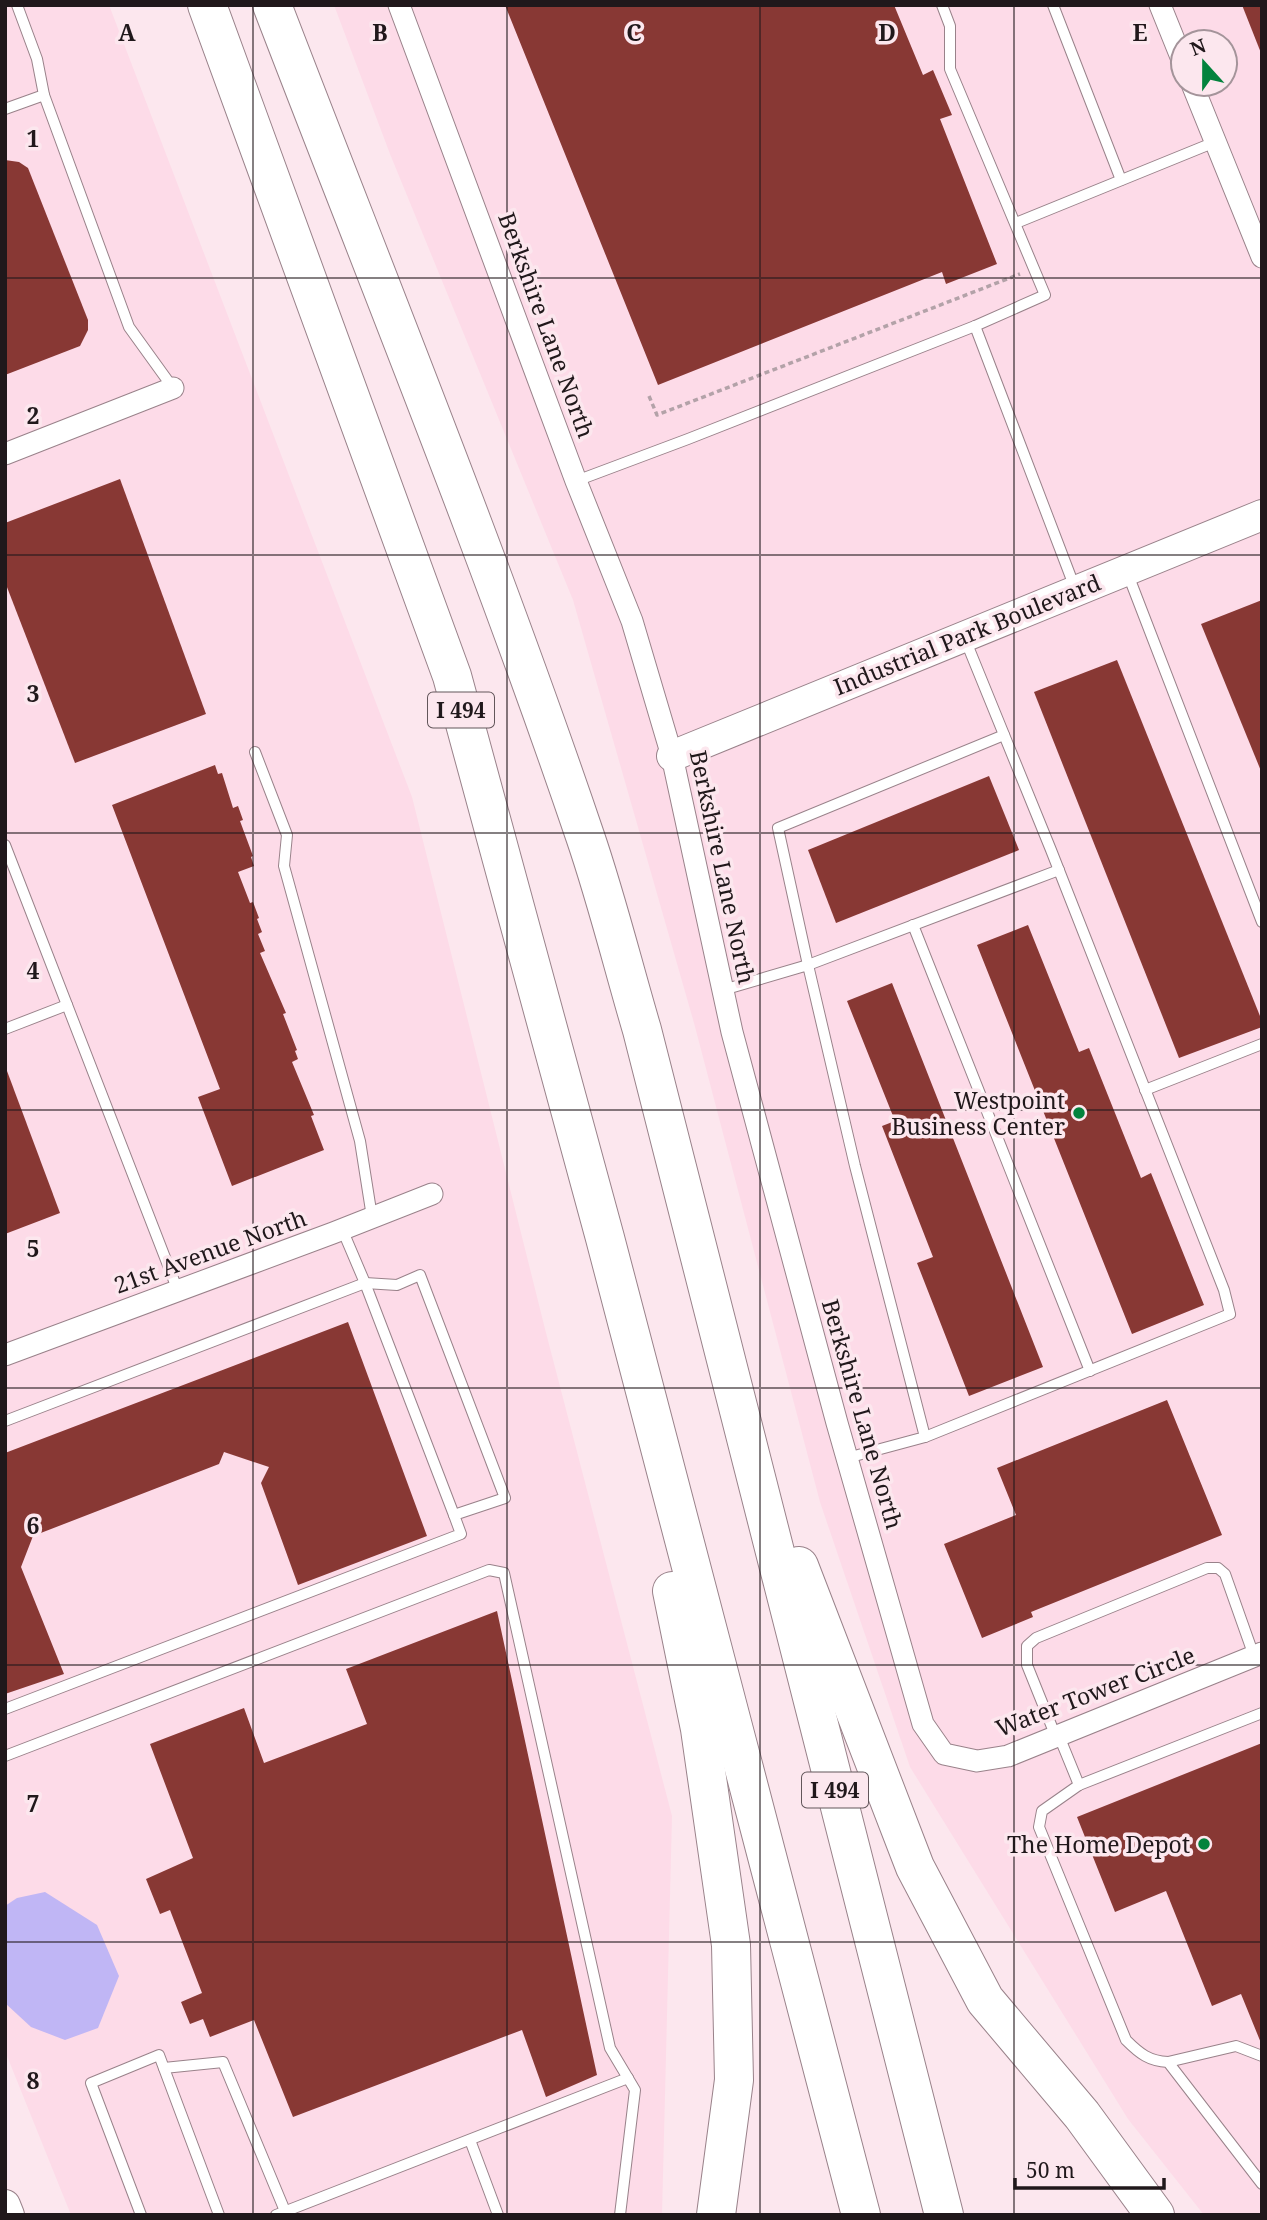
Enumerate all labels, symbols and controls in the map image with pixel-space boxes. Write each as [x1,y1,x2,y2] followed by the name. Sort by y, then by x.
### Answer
[118,16,136,48] text: A
[372,16,388,48] text: B
[626,16,642,48] text: C
[878,16,896,48] text: D
[1132,16,1148,48] text: E
[1169,28,1239,98] north arrow
[1186,32,1210,62] text: N
[27,122,40,154] text: 1
[491,208,603,442] street label: Berkshire Lane North
[27,399,40,431] text: 2
[829,566,1105,702] street label: Industrial Park Boulevard
[27,677,40,709] text: 3
[428,692,494,728] road number: I 494
[683,747,763,987] street label: Berkshire Lane North
[27,954,40,986] text: 4
[891,1084,1065,1142] place label: Westpoint Business Center
[1071,1105,1087,1121] marker: Westpoint Business Center
[109,1201,311,1301] street label: 21st Avenue North
[27,1232,40,1264] text: 5
[815,1295,911,1533] street label: Berkshire Lane North
[27,1509,40,1541] text: 6
[991,1638,1199,1744] street label: Water Tower Circle
[802,1772,868,1808] road number: I 494
[27,1787,40,1819] text: 7
[1007,1828,1190,1860] place label: The Home Depot
[1196,1836,1212,1852] marker: The Home Depot
[27,2064,40,2096] text: 8
[1015,2146,1164,2190] scale bar
[1026,2156,1075,2184] text: 50 m

